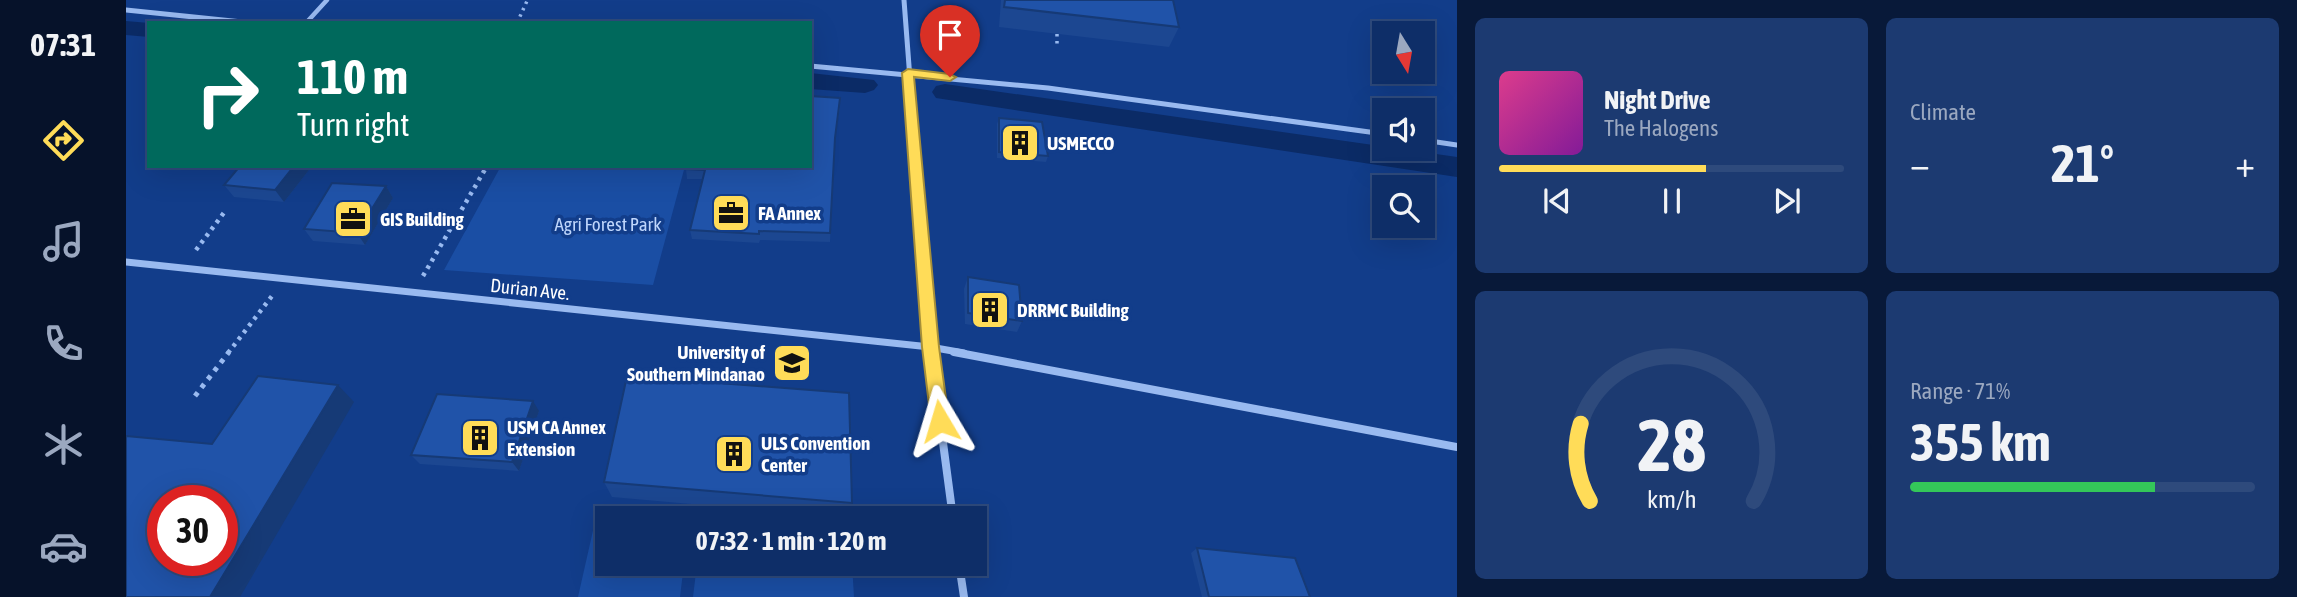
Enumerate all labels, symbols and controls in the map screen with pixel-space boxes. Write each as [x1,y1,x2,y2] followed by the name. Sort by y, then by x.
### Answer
[920,5,980,77] pin
[931,16,969,54] icon: arrive
[1372,21,1435,84] north arrow
[1372,21,1435,238] map controls
[30,26,96,63] text: 07:31
[297,48,408,104] text: 110 m
[182,49,273,140] icon: right
[1604,85,1711,115] text: Night Drive
[1372,98,1435,161] button: sound
[1910,99,1976,125] text: Climate
[297,106,410,143] text: Turn right
[1604,115,1718,141] text: The Halogens
[39,116,88,165] icon: directions
[999,122,1041,164] building icon: USMECCO
[1047,132,1114,154] place label: USMECCO
[2051,133,2114,193] text: 21°
[1910,142,1930,185] text: −
[2235,142,2255,185] text: +
[1372,175,1435,238] button: search
[1538,182,1576,220] icon: previous
[1653,182,1691,220] icon: pause
[1768,182,1806,220] icon: next
[710,192,752,234] office icon: FA Annex
[332,198,374,240] office icon: GIS Building
[758,202,821,224] place label: FA Annex
[380,208,464,230] place label: GIS Building
[554,213,662,235] park label: Agri Forest Park
[39,217,88,266] icon: music
[489,274,571,304] street label: Durian Ave.
[969,289,1011,331] building icon: DRRMC Building
[1017,299,1130,321] place label: DRRMC Building
[39,319,88,368] icon: phone
[627,341,766,385] place label: University of Southern Mindanao
[771,342,813,384] school or university icon: University of Southern Mindanao
[1910,378,2010,404] text: Range · 71%
[903,384,977,458] position arrow
[1637,403,1706,486] text: 28
[1910,412,2051,472] text: 355 km
[507,416,606,460] place label: USM CA Annex Extension
[459,417,501,459] building icon: USM CA Annex Extension
[39,420,88,469] icon: climate
[761,432,870,476] place label: ULS Convention Center
[713,433,755,475] building icon: ULS Convention Center
[147,485,238,576] speed limit sign: 30
[1647,485,1696,513] text: km/h
[39,522,88,571] icon: car
[696,526,886,556] text: 07:32 · 1 min · 120 m

